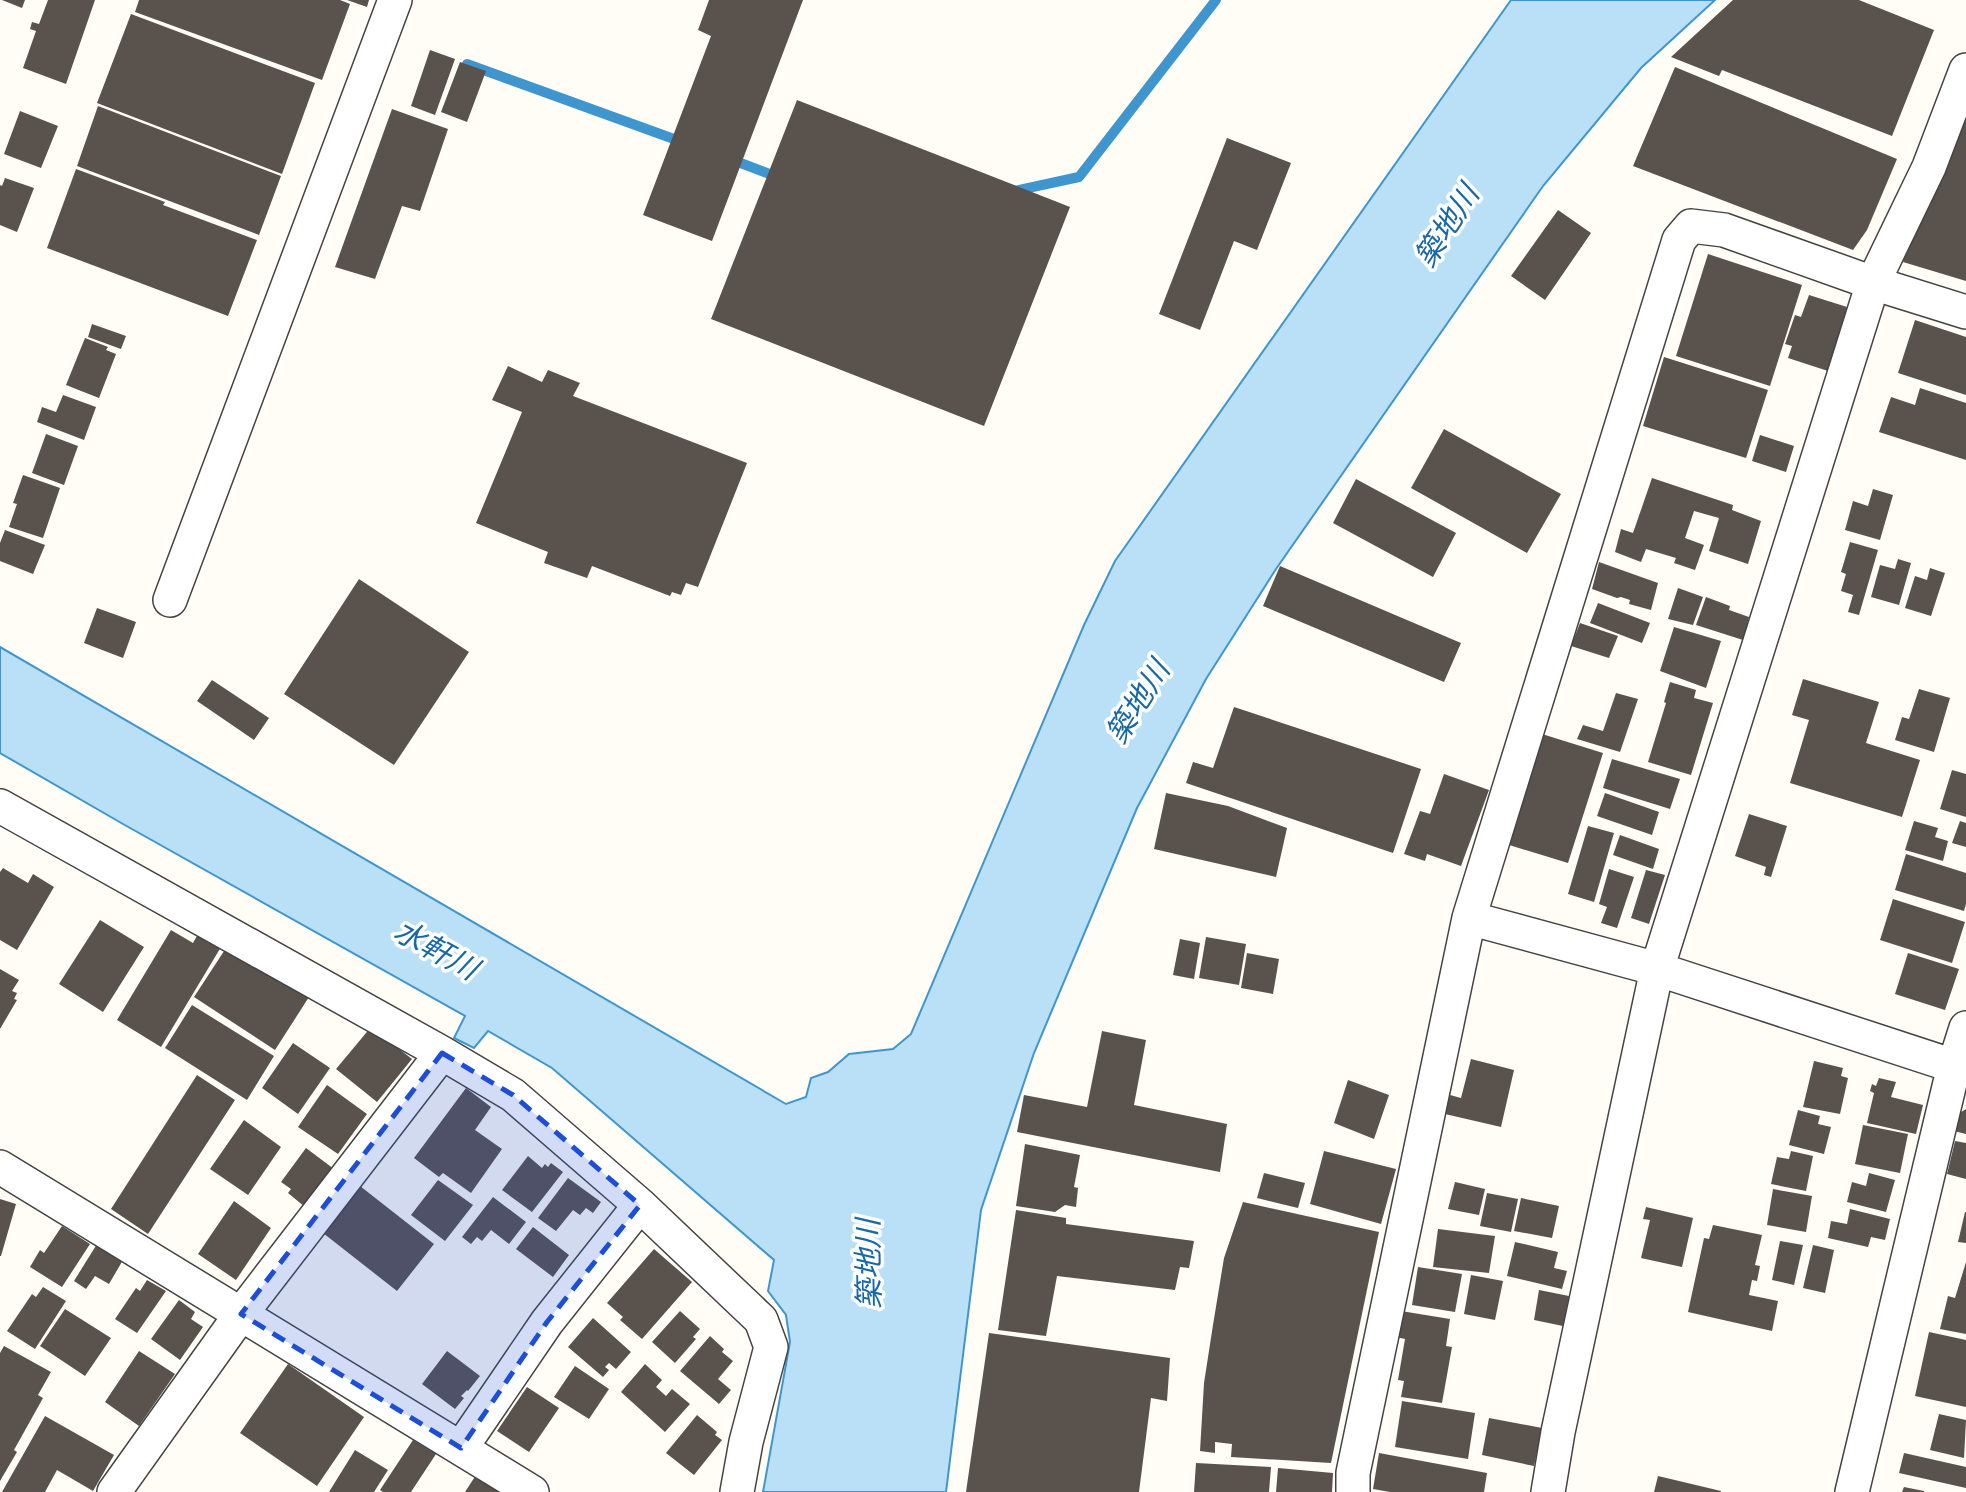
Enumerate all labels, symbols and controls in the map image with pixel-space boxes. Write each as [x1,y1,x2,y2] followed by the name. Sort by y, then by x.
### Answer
[1407,176,1488,274] water label: 築地川
[1099,652,1179,750] water label: 築地川
[388,912,487,989] water label: 水軒川
[850,1216,888,1309] water label: 築地川

